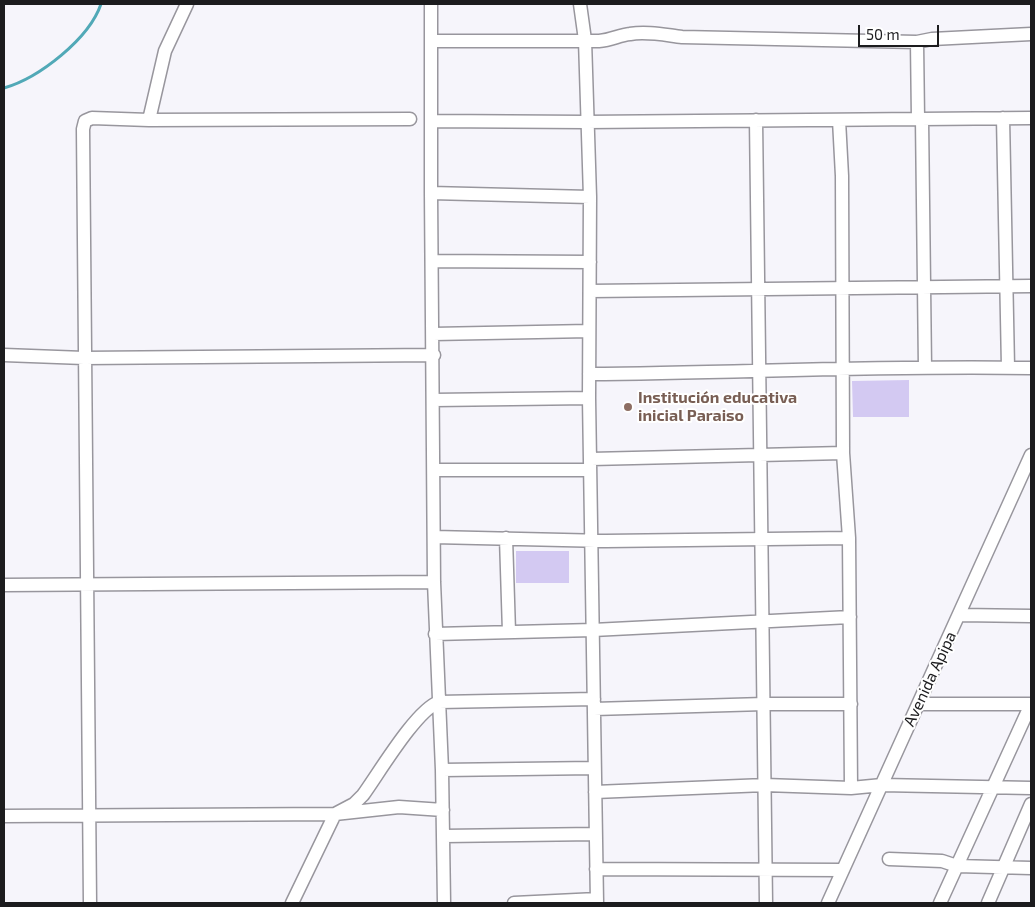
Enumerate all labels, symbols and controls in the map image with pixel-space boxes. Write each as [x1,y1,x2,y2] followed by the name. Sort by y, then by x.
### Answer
[860,15,941,47] scale bar
[866,25,900,43] text: 50 m
[638,388,797,426] place label: Institución educativa inicial Paraiso
[622,401,634,413] marker: Institución educativa inicial Paraiso
[900,628,960,730] street label: Avenida Apipa

